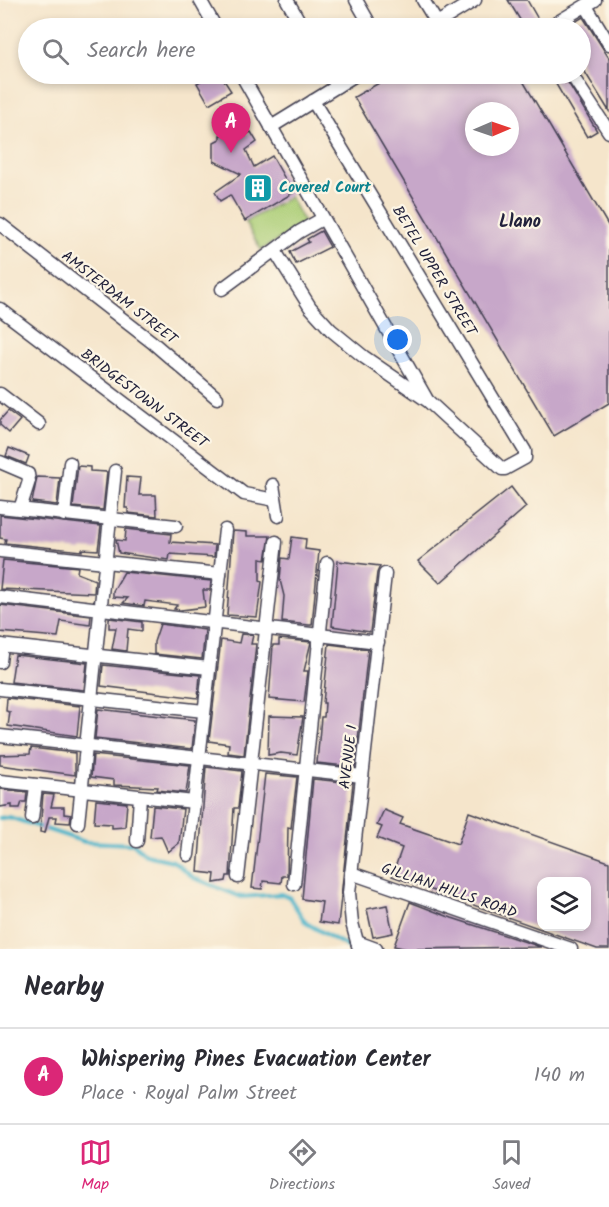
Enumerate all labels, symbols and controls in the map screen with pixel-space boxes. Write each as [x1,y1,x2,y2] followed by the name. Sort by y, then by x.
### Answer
[18,18,591,84] search box
[87,34,195,69] text: Search here
[39,35,72,68] icon: search
[465,102,519,156] north arrow
[212,104,250,153] pin: A
[242,172,274,204] building icon: Covered Court
[279,176,371,200] place label: Covered Court
[385,201,484,342] street label: BETEL UPPER STREET
[499,208,541,237] district label: Llano
[56,245,184,352] street label: AMSTERDAM STREET
[383,325,412,354] your location
[75,343,214,456] street label: BRIDGESTOWN STREET
[333,723,365,790] street label: AVENUE I
[378,857,520,926] street label: GILLIAN HILLS ROAD
[537,877,591,931] map controls
[537,877,591,931] button: layers
[24,967,104,1009] text: Nearby
[81,1043,430,1078] text: Whispering Pines Evacuation Center
[37,1060,50,1092] text: A
[534,1060,585,1092] text: 140 m
[81,1078,297,1110] text: Place · Royal Palm Street
[79,1136,112,1197] tab: Map
[269,1136,335,1197] tab: Directions
[492,1136,530,1197] tab: Saved

